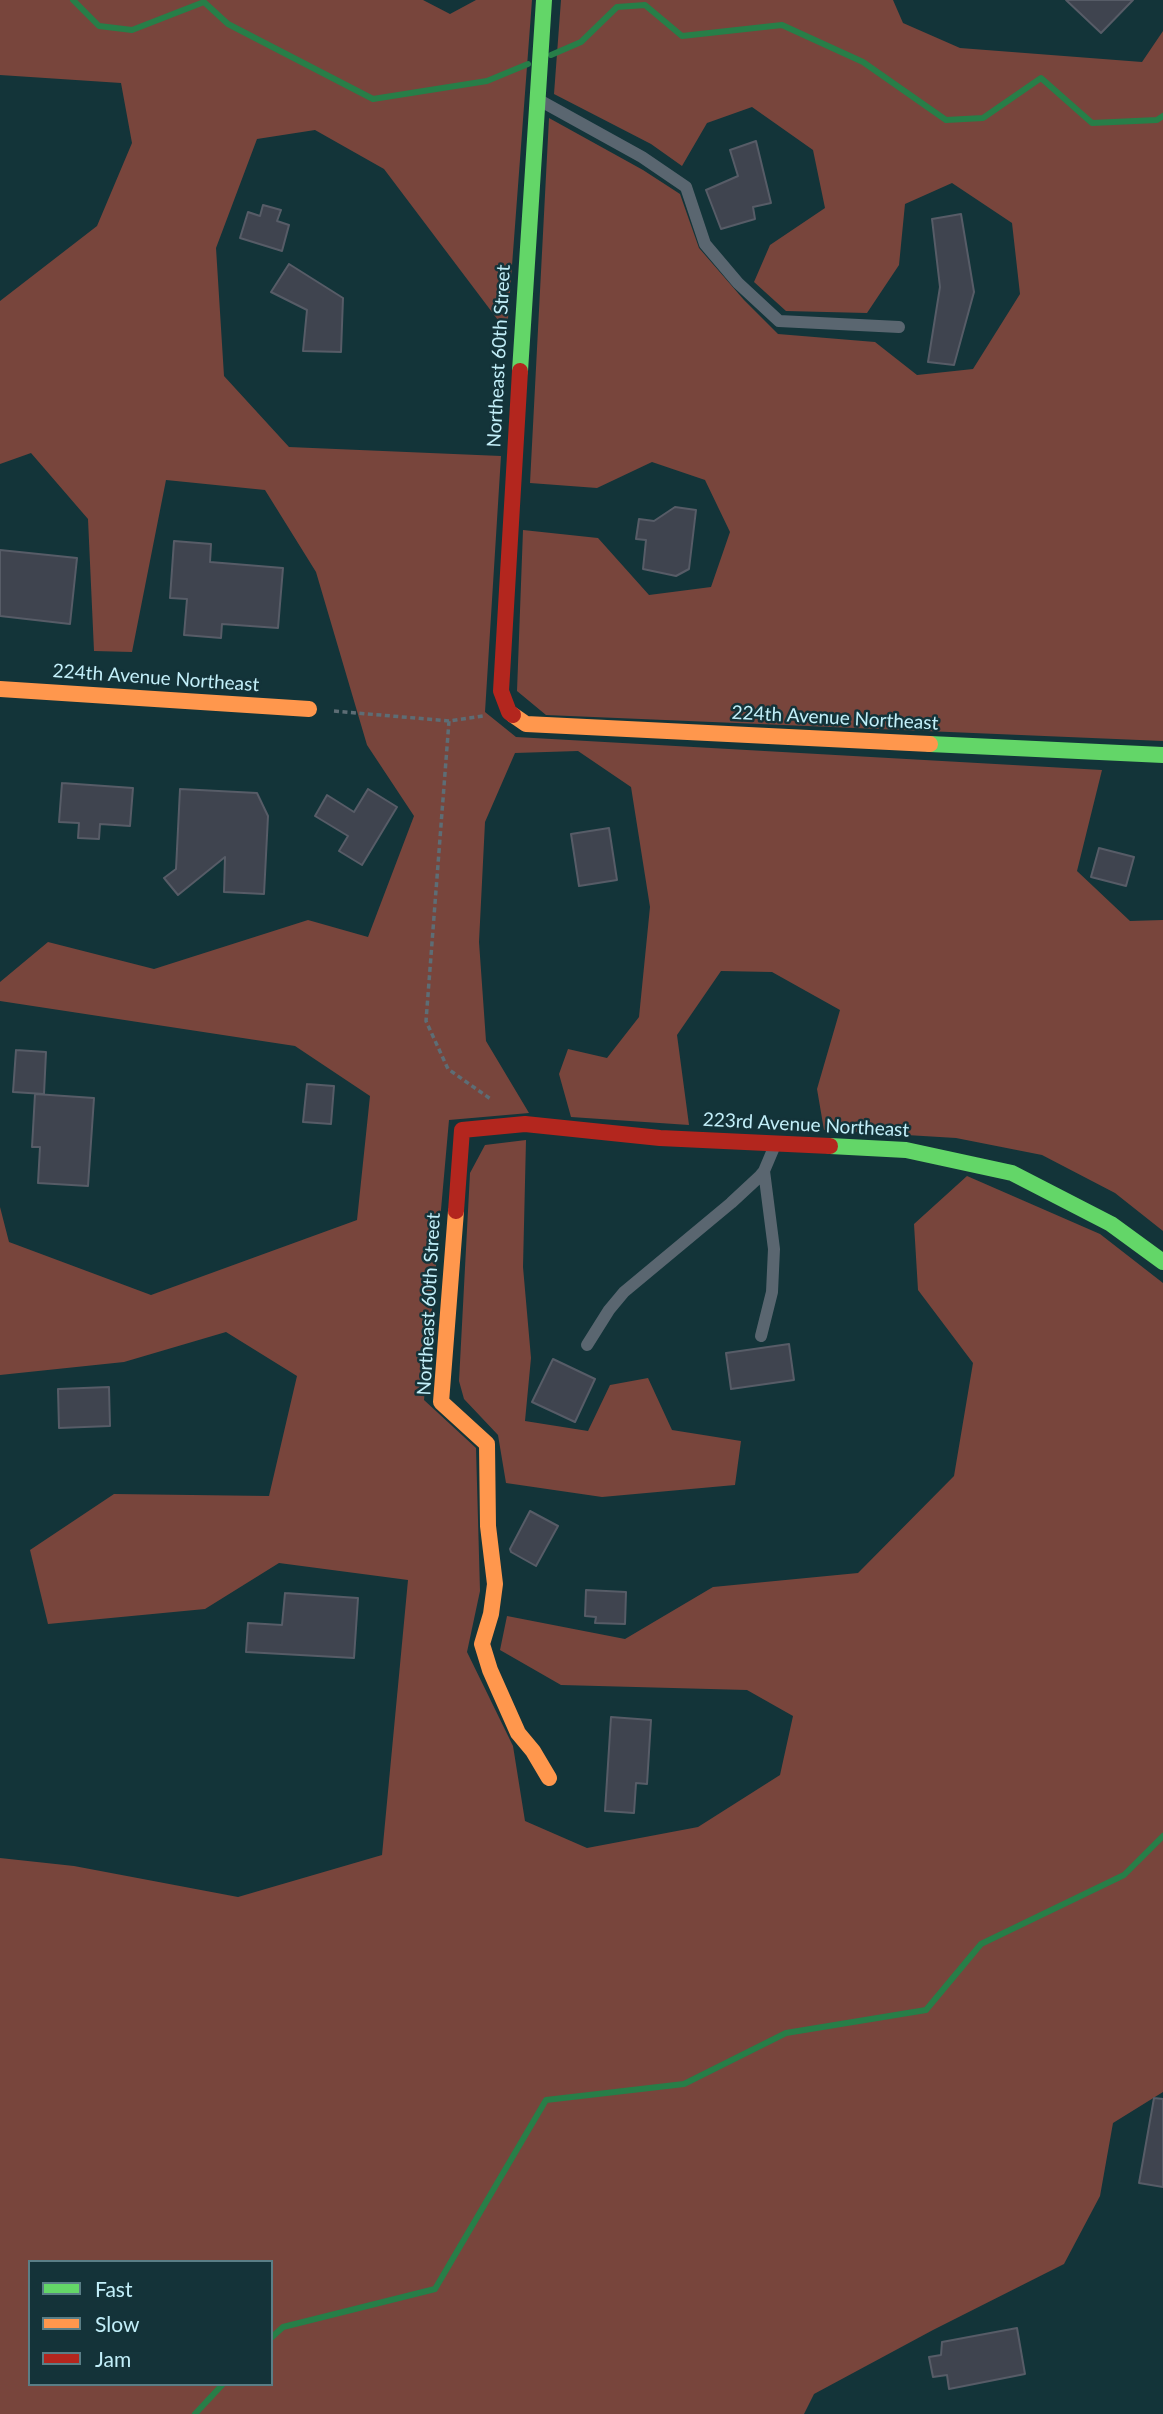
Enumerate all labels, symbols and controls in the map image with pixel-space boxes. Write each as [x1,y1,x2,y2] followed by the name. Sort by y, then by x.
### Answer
[483,264,515,448] street label: Northeast 60th Street
[52,659,260,697] street label: 224th Avenue Northeast
[731,701,939,735] street label: 224th Avenue Northeast
[702,1108,910,1142] street label: 223rd Avenue Northeast
[413,1212,445,1396] street label: Northeast 60th Street
[28,2260,273,2386] legend
[95,2276,132,2301] text: Fast
[95,2311,139,2336] text: Slow
[95,2346,131,2371] text: Jam

